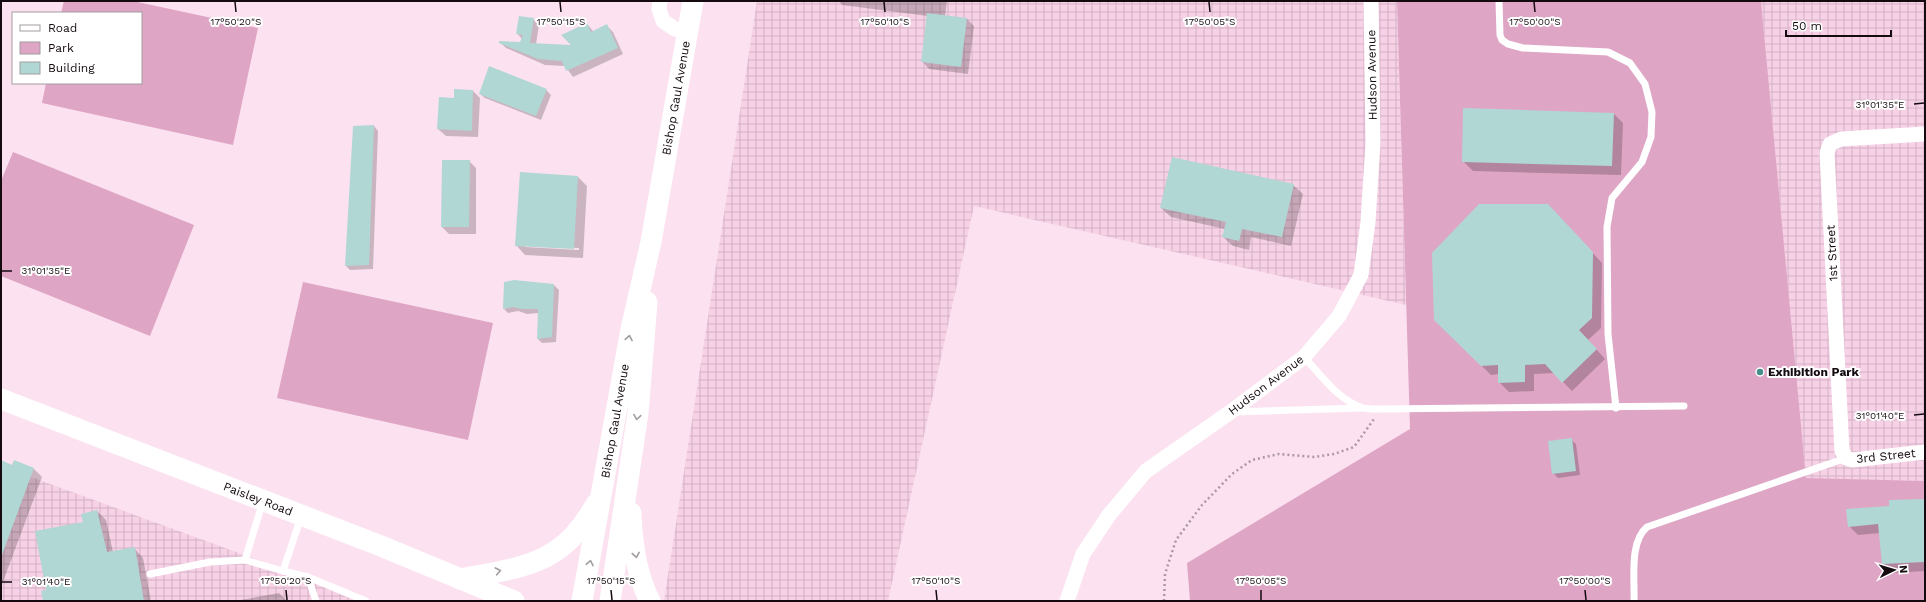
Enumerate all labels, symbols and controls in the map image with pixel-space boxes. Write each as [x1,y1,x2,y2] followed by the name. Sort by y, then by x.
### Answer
[12,12,142,84] legend
[1786,12,1891,38] scale bar
[211,16,261,27] text: 17°50'20"S
[537,16,585,27] text: 17°50'15"S
[860,16,910,27] text: 17°50'10"S
[1185,16,1235,27] text: 17°50'05"S
[1509,16,1561,27] text: 17°50'00"S
[1792,19,1822,33] text: 50 m
[48,21,77,35] text: Road
[1364,29,1380,120] street label: Hudson Avenue
[659,40,693,156] street label: Bishop Gaul Avenue
[48,41,74,55] text: Park
[48,61,95,75] text: Building
[1856,99,1904,110] text: 31°01'35"E
[1824,225,1840,281] street label: 1st Street
[22,265,70,276] text: 31°01'35"E
[624,335,633,341] one-way arrow
[1226,352,1306,418] street label: Hudson Avenue
[598,363,632,479] street label: Bishop Gaul Avenue
[1768,365,1860,379] place label: Exhibition Park
[1755,367,1765,377] marker: Exhibition Park
[1856,410,1904,421] text: 31°01'40"E
[633,414,642,420] one-way arrow
[1856,446,1916,466] street label: 3rd Street
[221,479,295,519] street label: Paisley Road
[1874,550,1914,590] north arrow
[631,551,639,558] one-way arrow
[585,560,593,566] one-way arrow
[1897,565,1910,574] text: N
[495,567,501,576] one-way arrow
[261,575,311,586] text: 17°50'20"S
[587,575,635,586] text: 17°50'15"S
[911,575,961,586] text: 17°50'10"S
[1236,575,1286,586] text: 17°50'05"S
[1559,575,1611,586] text: 17°50'00"S
[22,576,70,587] text: 31°01'40"E

